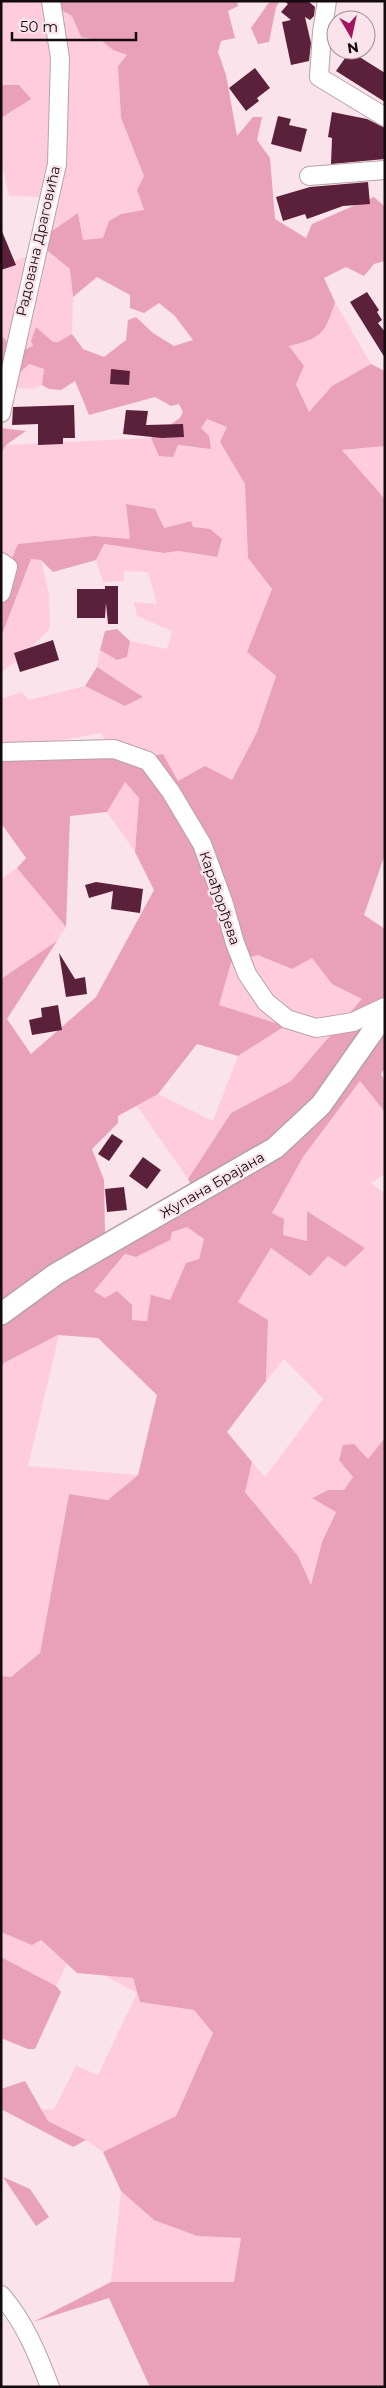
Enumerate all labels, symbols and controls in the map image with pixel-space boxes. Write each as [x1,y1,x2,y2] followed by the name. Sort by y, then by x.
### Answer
[12,10,136,42] scale bar
[326,10,376,60] north arrow
[20,17,58,36] text: 50 m
[346,38,360,58] text: N
[12,164,64,318] street label: Радована Драговића
[196,849,244,947] street label: Карађорђева
[156,1148,268,1222] street label: Жупана Брајана

